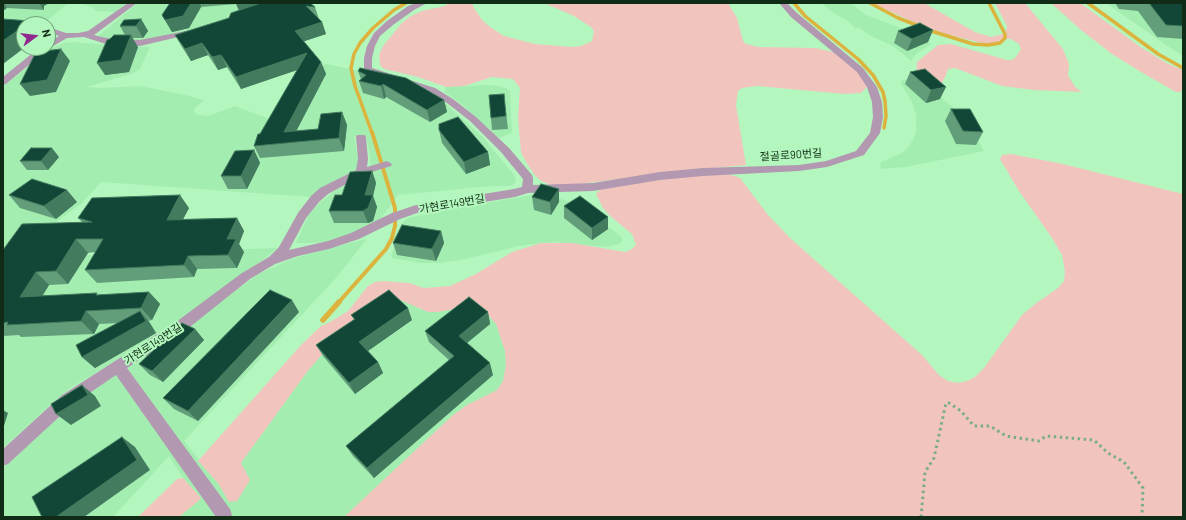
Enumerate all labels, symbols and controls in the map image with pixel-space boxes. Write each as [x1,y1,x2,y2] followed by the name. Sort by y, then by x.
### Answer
[16,16,56,56] north arrow
[40,28,54,38] text: N
[759,146,823,164] street label: 절골로90번길
[418,192,486,216] street label: 가현로149번길
[122,320,184,368] street label: 가현로149번길

